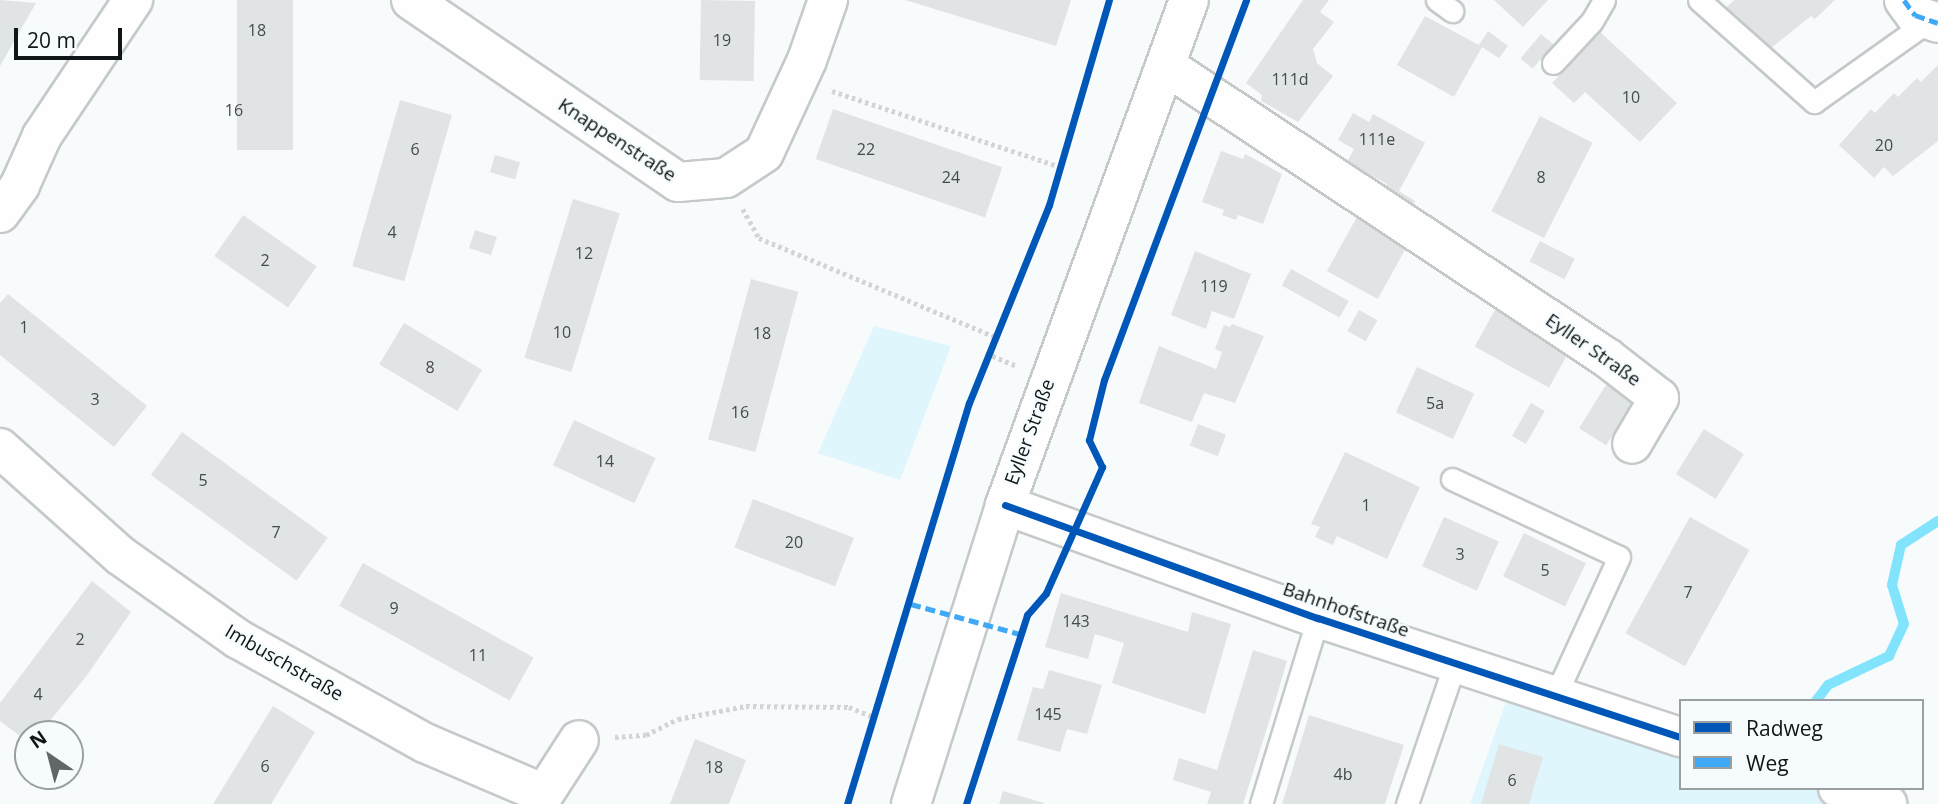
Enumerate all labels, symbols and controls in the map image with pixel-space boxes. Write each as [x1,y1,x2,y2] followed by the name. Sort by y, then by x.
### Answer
[18,14,126,58] scale bar
[248,20,266,40] house number: 18
[27,26,76,54] text: 20 m
[713,30,731,50] house number: 19
[1271,69,1309,89] house number: 111d
[1622,87,1640,107] house number: 10
[554,93,680,187] street label: Knappenstraße
[225,100,243,120] house number: 16
[1359,129,1395,149] house number: 111e
[1875,135,1893,155] house number: 20
[410,139,420,159] house number: 6
[857,139,875,159] house number: 22
[942,167,960,187] house number: 24
[1536,167,1546,187] house number: 8
[387,222,397,242] house number: 4
[575,243,593,263] house number: 12
[260,250,270,270] house number: 2
[1200,276,1228,296] house number: 119
[1541,309,1645,391] street label: Eyller Straße
[19,317,29,337] house number: 1
[553,322,571,342] house number: 10
[753,323,771,343] house number: 18
[425,357,435,377] house number: 8
[1000,376,1060,488] street label: Eyller Straße
[90,389,100,409] house number: 3
[1426,393,1444,413] house number: 5a
[731,402,749,422] house number: 16
[596,451,614,471] house number: 14
[198,470,208,490] house number: 5
[1361,495,1371,515] house number: 1
[271,522,281,542] house number: 7
[785,532,803,552] house number: 20
[1455,544,1465,564] house number: 3
[1540,560,1550,580] house number: 5
[1280,578,1412,642] street label: Bahnhofstraße
[1683,582,1693,602] house number: 7
[389,598,399,618] house number: 9
[1062,611,1090,631] house number: 143
[221,620,347,706] street label: Imbuschstraße
[75,629,85,649] house number: 2
[469,645,487,665] house number: 11
[33,684,43,704] house number: 4
[1679,699,1924,790] legend
[1034,704,1062,724] house number: 145
[1746,714,1823,742] text: Radweg
[14,720,84,790] north arrow
[24,724,52,755] text: N
[1746,749,1789,777] text: Weg
[260,756,270,776] house number: 6
[705,757,723,777] house number: 18
[1334,764,1352,784] house number: 4b
[1507,770,1517,790] house number: 6

